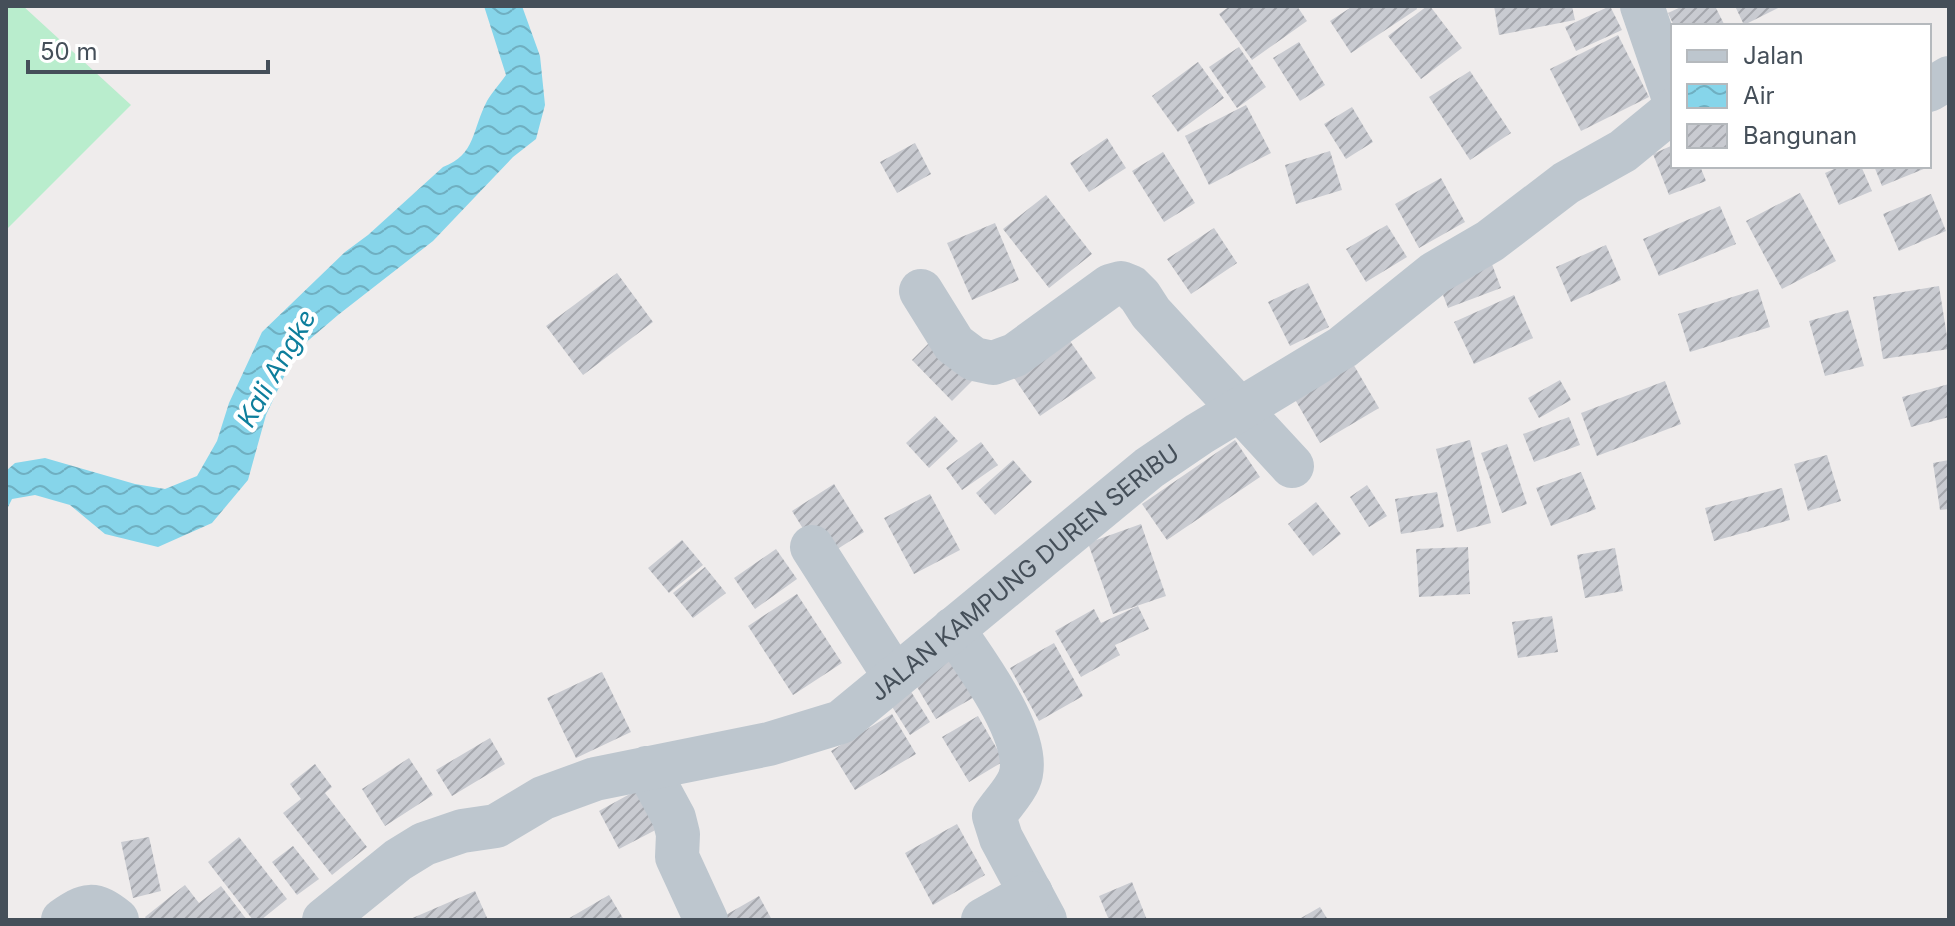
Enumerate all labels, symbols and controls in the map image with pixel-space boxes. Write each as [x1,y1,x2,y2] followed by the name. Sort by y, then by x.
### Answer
[28,24,268,74] scale bar
[1671,24,1931,168] legend
[40,37,98,66] text: 50 m
[1743,41,1804,70] text: Jalan
[1743,81,1775,110] text: Air
[1743,121,1857,150] text: Bangunan
[230,304,322,432] water label: Kali Angke
[864,438,1184,707] street label: JALAN KAMPUNG DUREN SERIBU

